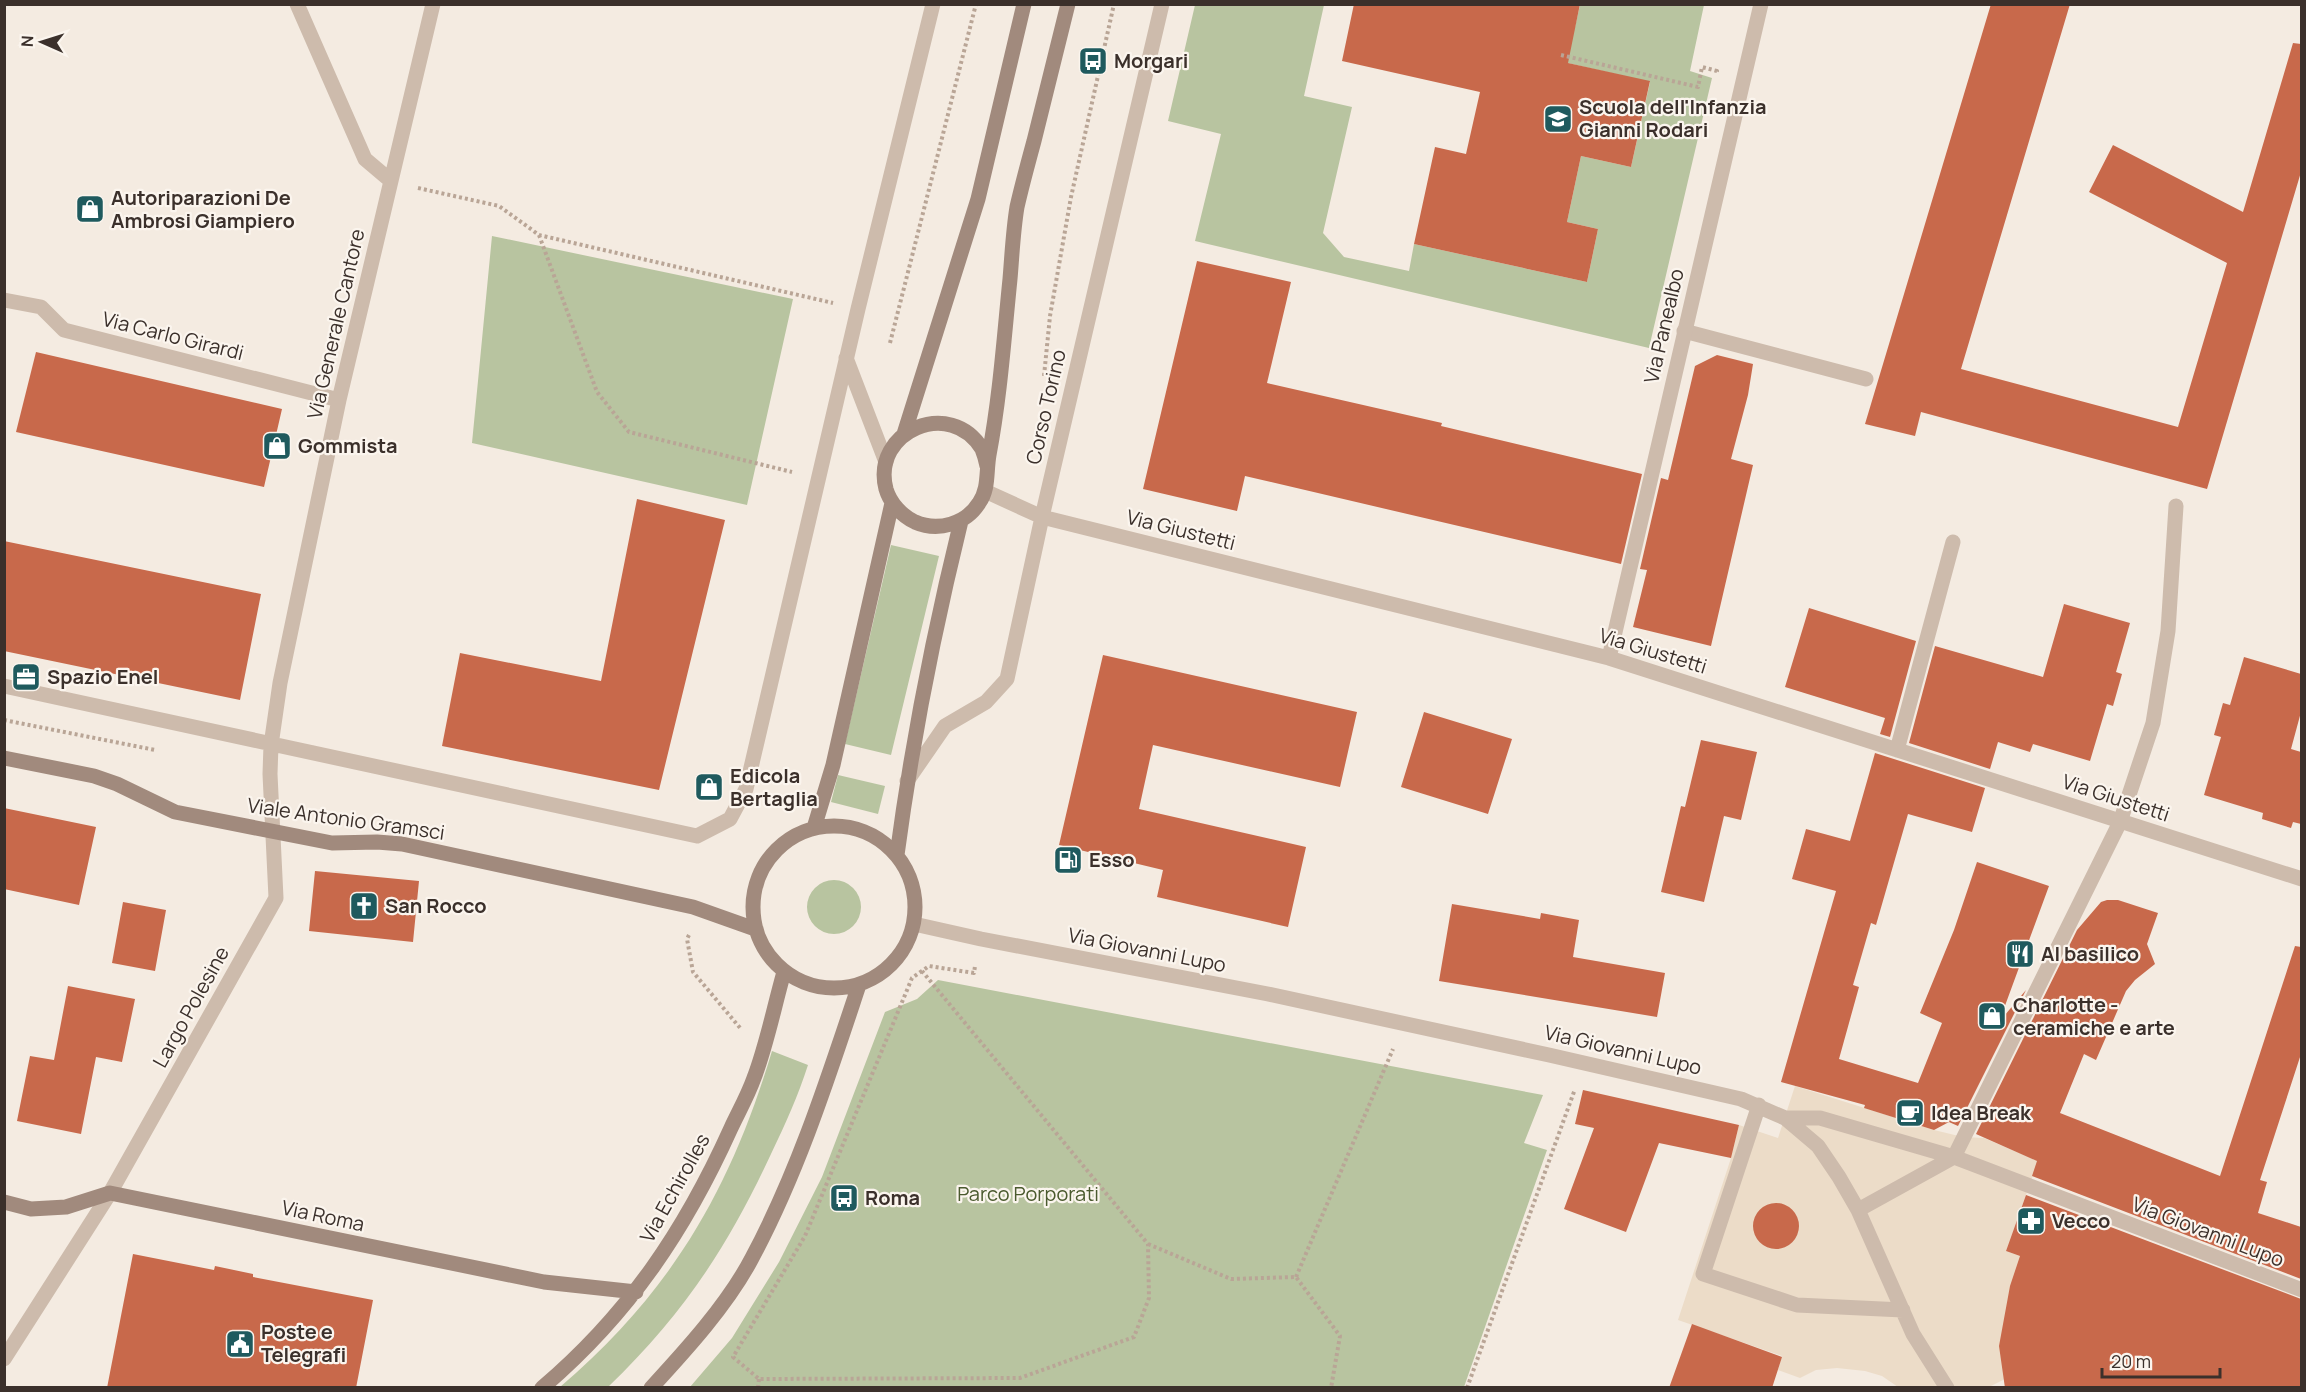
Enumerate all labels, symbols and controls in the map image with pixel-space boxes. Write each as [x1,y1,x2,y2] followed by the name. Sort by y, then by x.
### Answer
[12,12,72,72] north arrow
[16,35,38,48] text: N
[1077,45,1109,77] bus stop icon: Morgari
[1114,47,1188,74] place label: Morgari
[1579,93,1767,143] place label: Scuola dell'Infanzia Gianni Rodari
[1542,103,1574,135] school or university icon: Scuola dell'Infanzia Gianni Rodari
[111,184,295,234] place label: Autoriparazioni De Ambrosi Giampiero
[74,193,106,225] shop icon: Autoriparazioni De Ambrosi Giampiero
[301,226,371,422] street label: Via Generale Cantore
[1637,266,1690,386] street label: Via Panealbo
[100,305,247,366] street label: Via Carlo Girardi
[1019,347,1072,467] street label: Corso Torino
[261,430,293,462] shop icon: Gommista
[298,432,398,459] place label: Gommista
[1124,503,1238,556] street label: Via Giustetti
[1596,621,1710,680] street label: Via Giustetti
[10,661,42,693] office icon: Spazio Enel
[47,663,158,690] place label: Spazio Enel
[730,762,818,812] place label: Edicola Bertaglia
[2059,767,2173,828] street label: Via Giustetti
[693,771,725,803] shop icon: Edicola Bertaglia
[246,791,447,846] street label: Viale Antonio Gramsci
[1052,844,1084,876] fuel station icon: Esso
[1089,846,1135,873] place label: Esso
[348,890,380,922] church icon: San Rocco
[385,892,487,919] place label: San Rocco
[1066,921,1229,978] street label: Via Giovanni Lupo
[2004,938,2036,970] restaurant icon: Al basilico
[2041,940,2139,967] place label: Al basilico
[146,941,235,1072] street label: Largo Polesine
[2013,991,2175,1041] place label: Charlotte - ceramiche e arte
[1976,1000,2008,1032] shop icon: Charlotte - ceramiche e arte
[1542,1018,1705,1081] street label: Via Giovanni Lupo
[1894,1097,1926,1129] cafe icon: Idea Break
[1931,1099,2032,1126] place label: Idea Break
[633,1128,716,1247] street label: Via Echirolles
[957,1180,1099,1207] park label: Parco Porporati
[828,1182,860,1214] bus stop icon: Roma
[865,1184,920,1211] place label: Roma
[2128,1190,2288,1273] street label: Via Giovanni Lupo
[279,1194,367,1237] street label: Via Roma
[2015,1205,2047,1237] pharmacy icon: Vecco
[2052,1207,2110,1234] place label: Vecco
[261,1318,346,1368] place label: Poste e Telegrafi
[224,1328,256,1360] public building icon: Poste e Telegrafi
[2102,1341,2220,1379] scale bar
[2111,1349,2151,1373] text: 20 m

